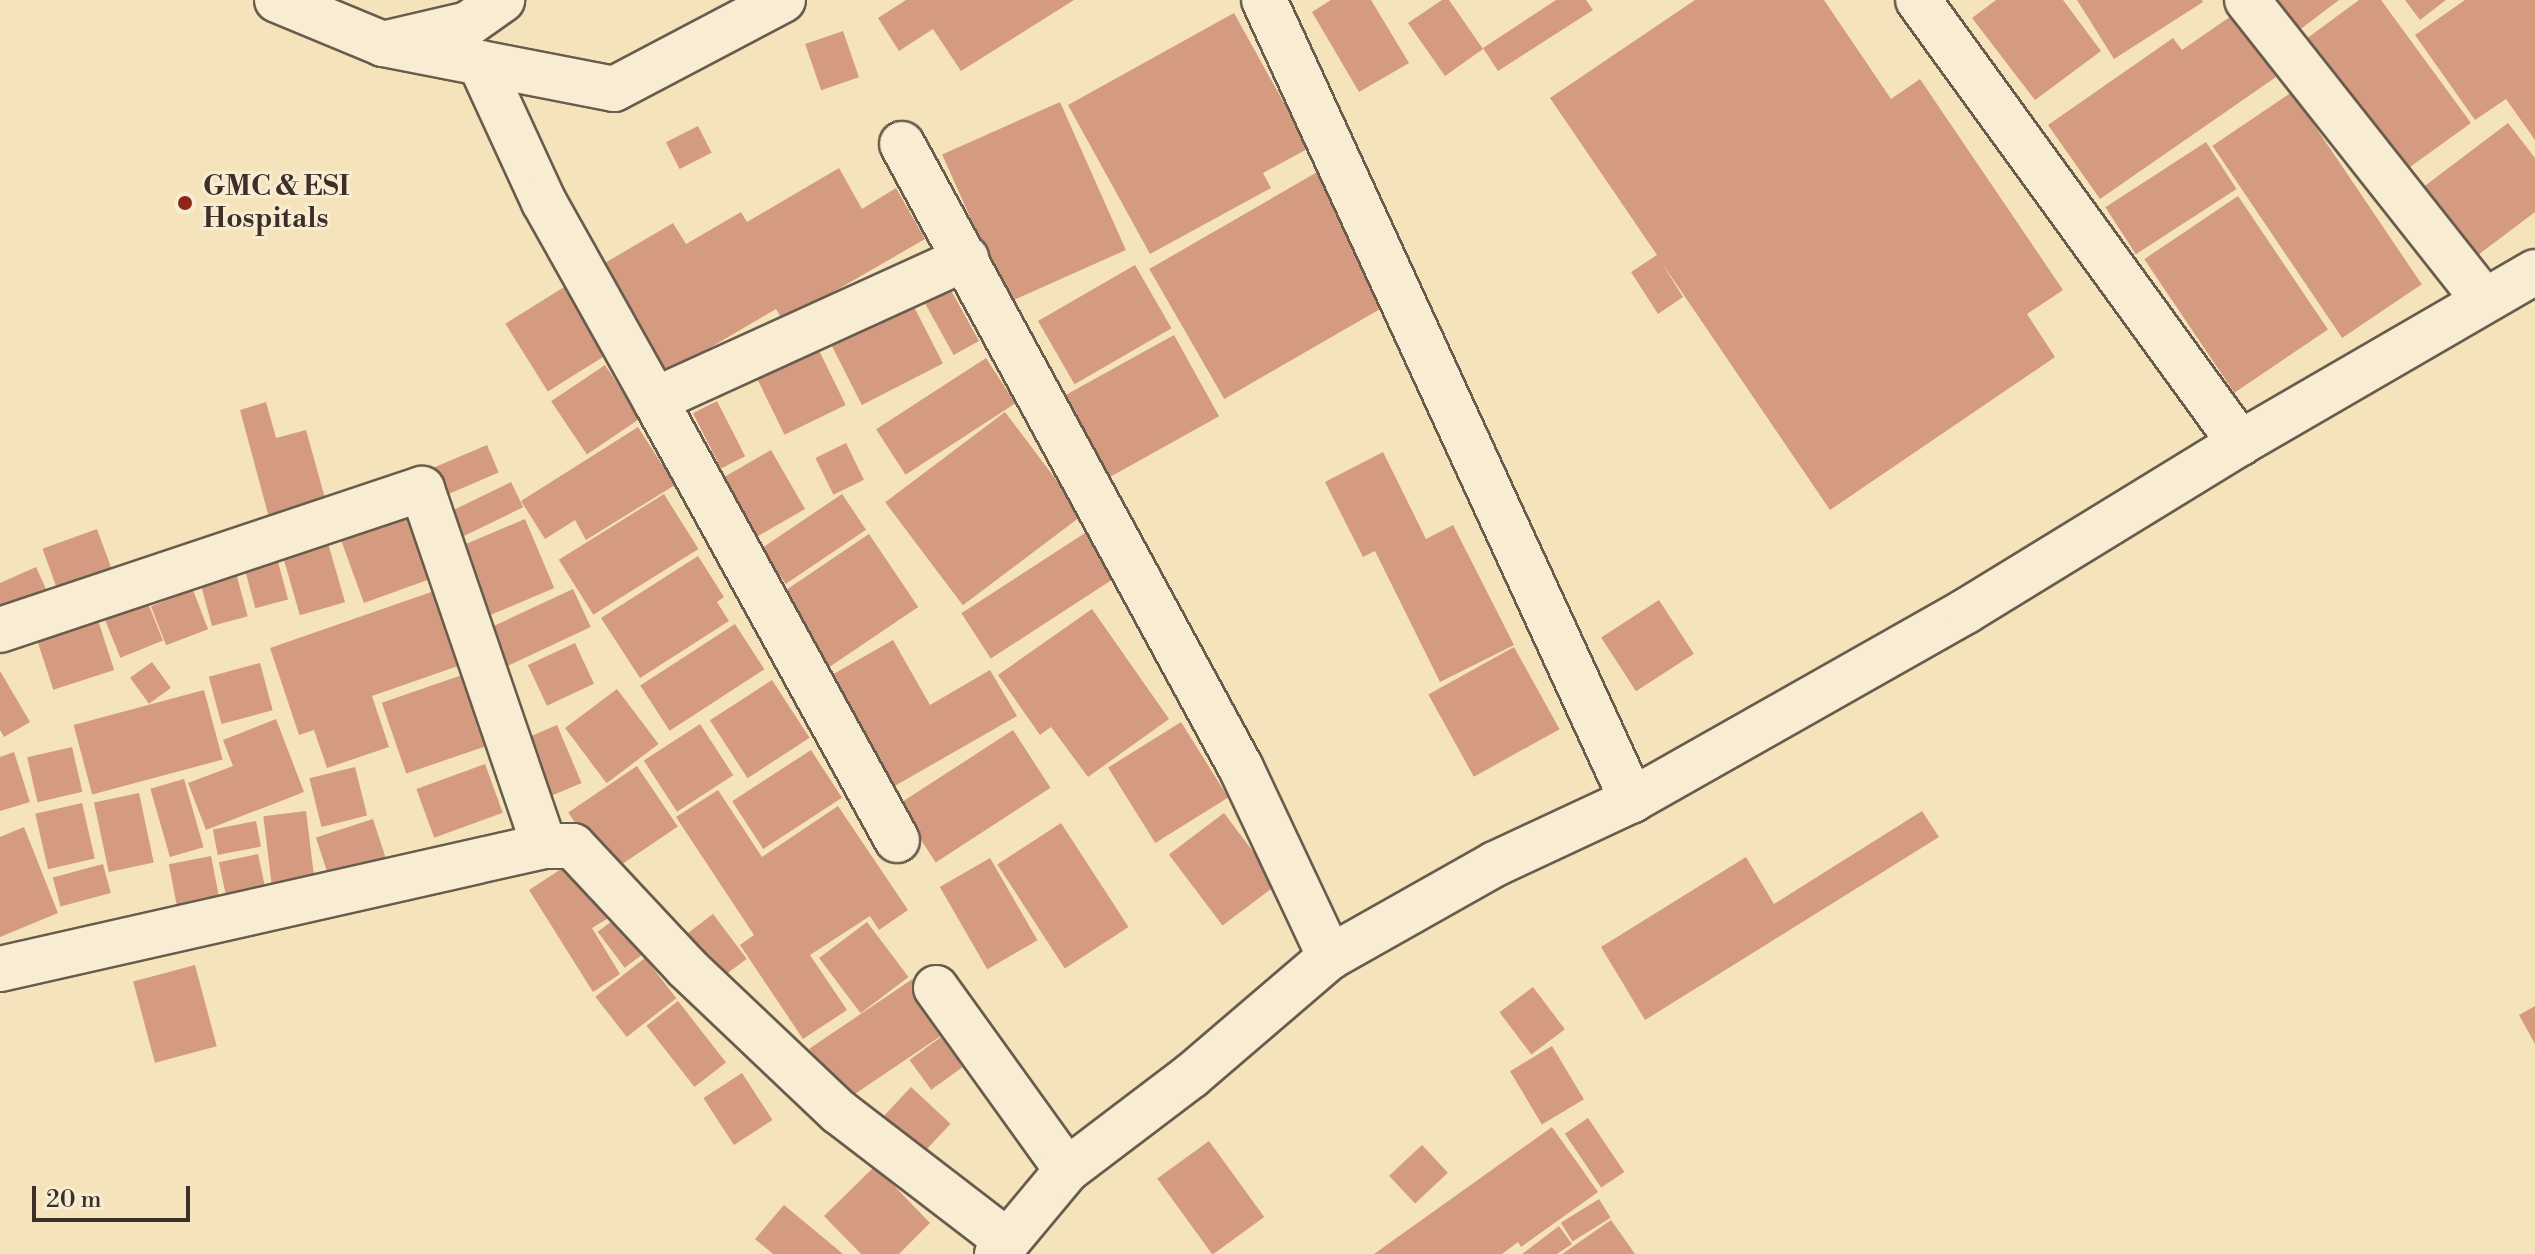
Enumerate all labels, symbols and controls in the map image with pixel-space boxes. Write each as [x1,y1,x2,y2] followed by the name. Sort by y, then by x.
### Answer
[203,170,350,236] place label: GMC & ESI Hospitals
[174,192,196,214] marker: GMC & ESI Hospitals
[36,1170,194,1220] scale bar
[46,1185,102,1215] text: 20 m

